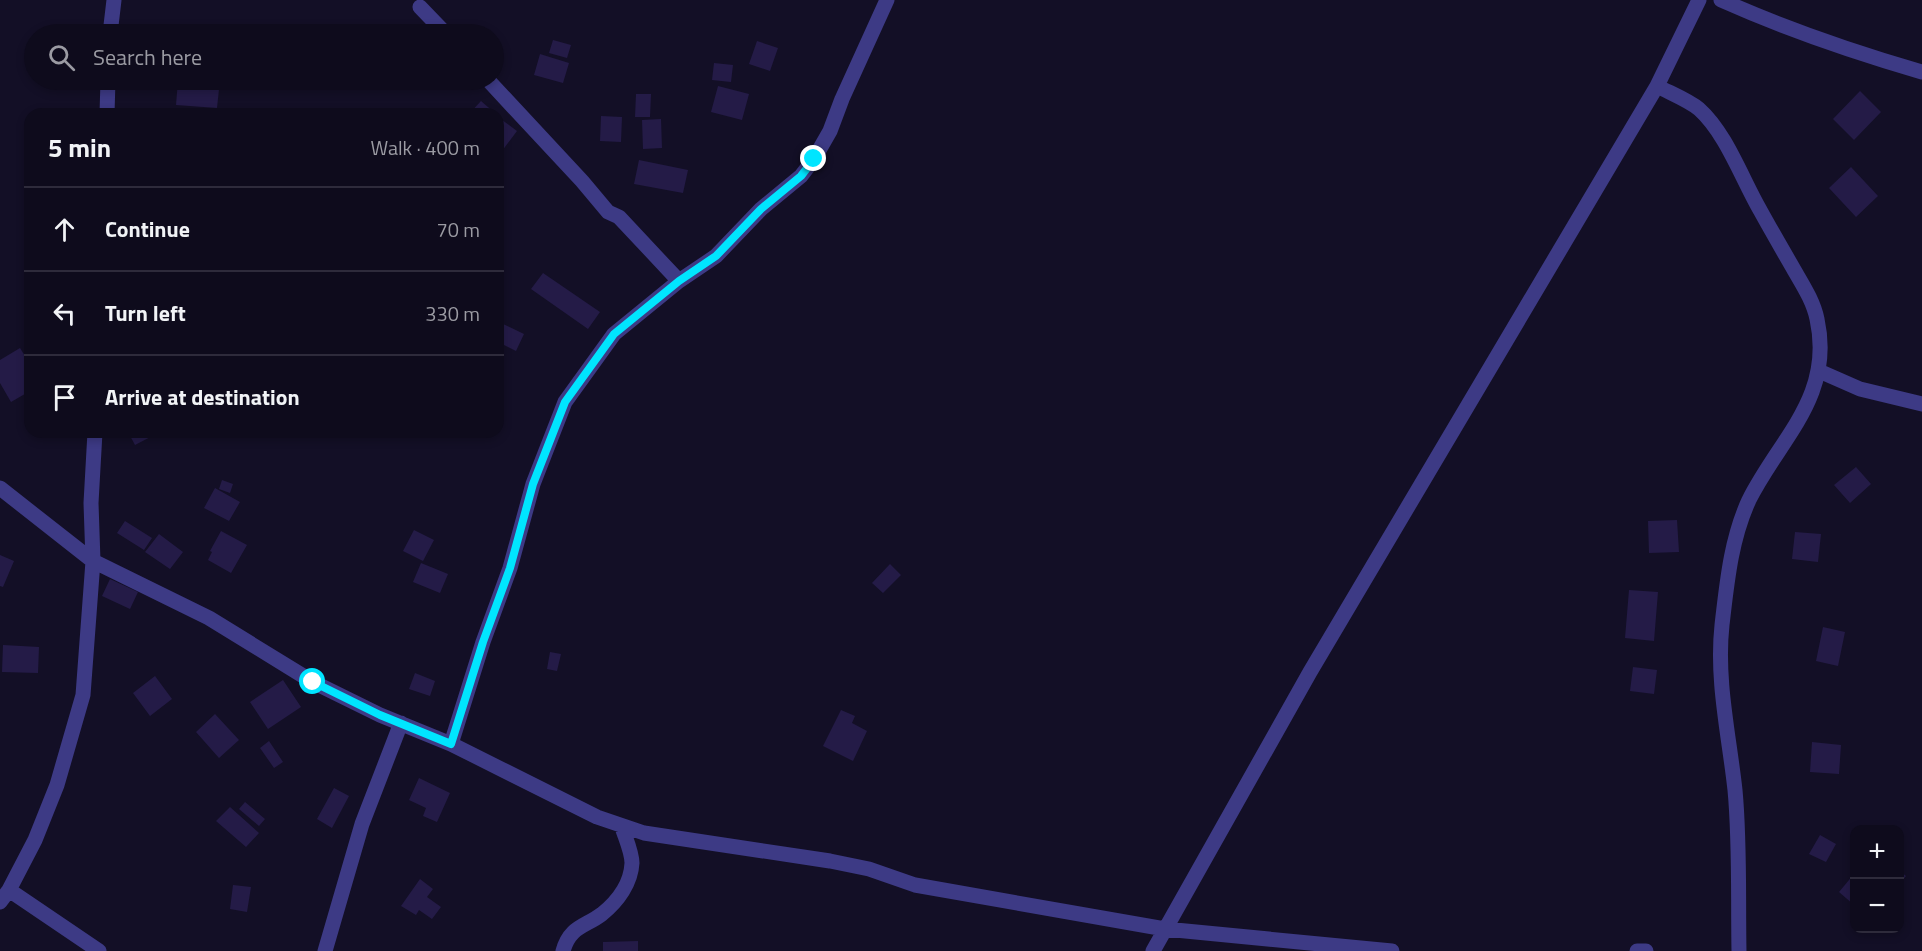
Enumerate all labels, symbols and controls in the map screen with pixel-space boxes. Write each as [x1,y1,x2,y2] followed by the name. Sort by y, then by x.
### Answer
[24,24,504,90] search box
[93,40,202,74] text: Search here
[45,41,78,74] icon: search
[48,128,111,167] text: 5 min
[371,132,480,163] text: Walk · 400 m
[800,145,826,171] route end
[105,212,190,246] text: Continue
[48,213,81,246] icon: ahead
[436,214,480,245] text: 70 m
[105,296,186,330] text: Turn left
[48,297,81,330] icon: left
[425,298,480,329] text: 330 m
[105,380,300,414] text: Arrive at destination
[48,381,81,414] icon: arrive
[299,668,325,694] route start
[1850,825,1904,933] map controls
[1850,825,1904,879] button: +
[1850,879,1904,933] button: −

